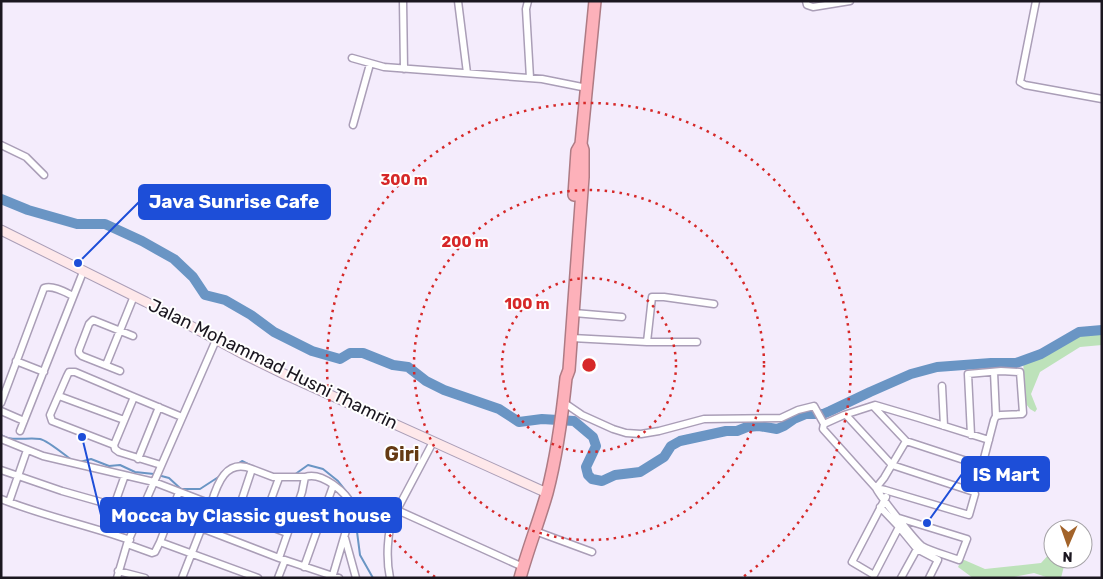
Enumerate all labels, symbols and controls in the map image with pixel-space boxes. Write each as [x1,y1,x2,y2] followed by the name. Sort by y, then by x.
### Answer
[380,171,428,189] text: 300 m
[139,185,330,219] callout: Java Sunrise Cafe
[149,190,319,213] text: Java Sunrise Cafe
[441,233,489,251] text: 200 m
[145,294,401,434] street label: Jalan Mohammad Husni Thamrin
[505,295,549,313] text: 100 m
[580,356,598,374] centre of rings
[385,442,419,466] district label: Giri
[962,457,1049,491] callout: IS Mart
[972,463,1040,486] text: IS Mart
[101,498,401,532] callout: Mocca by Classic guest house
[111,504,391,527] text: Mocca by Classic guest house
[1043,519,1093,569] north arrow
[1062,548,1073,565] text: N

